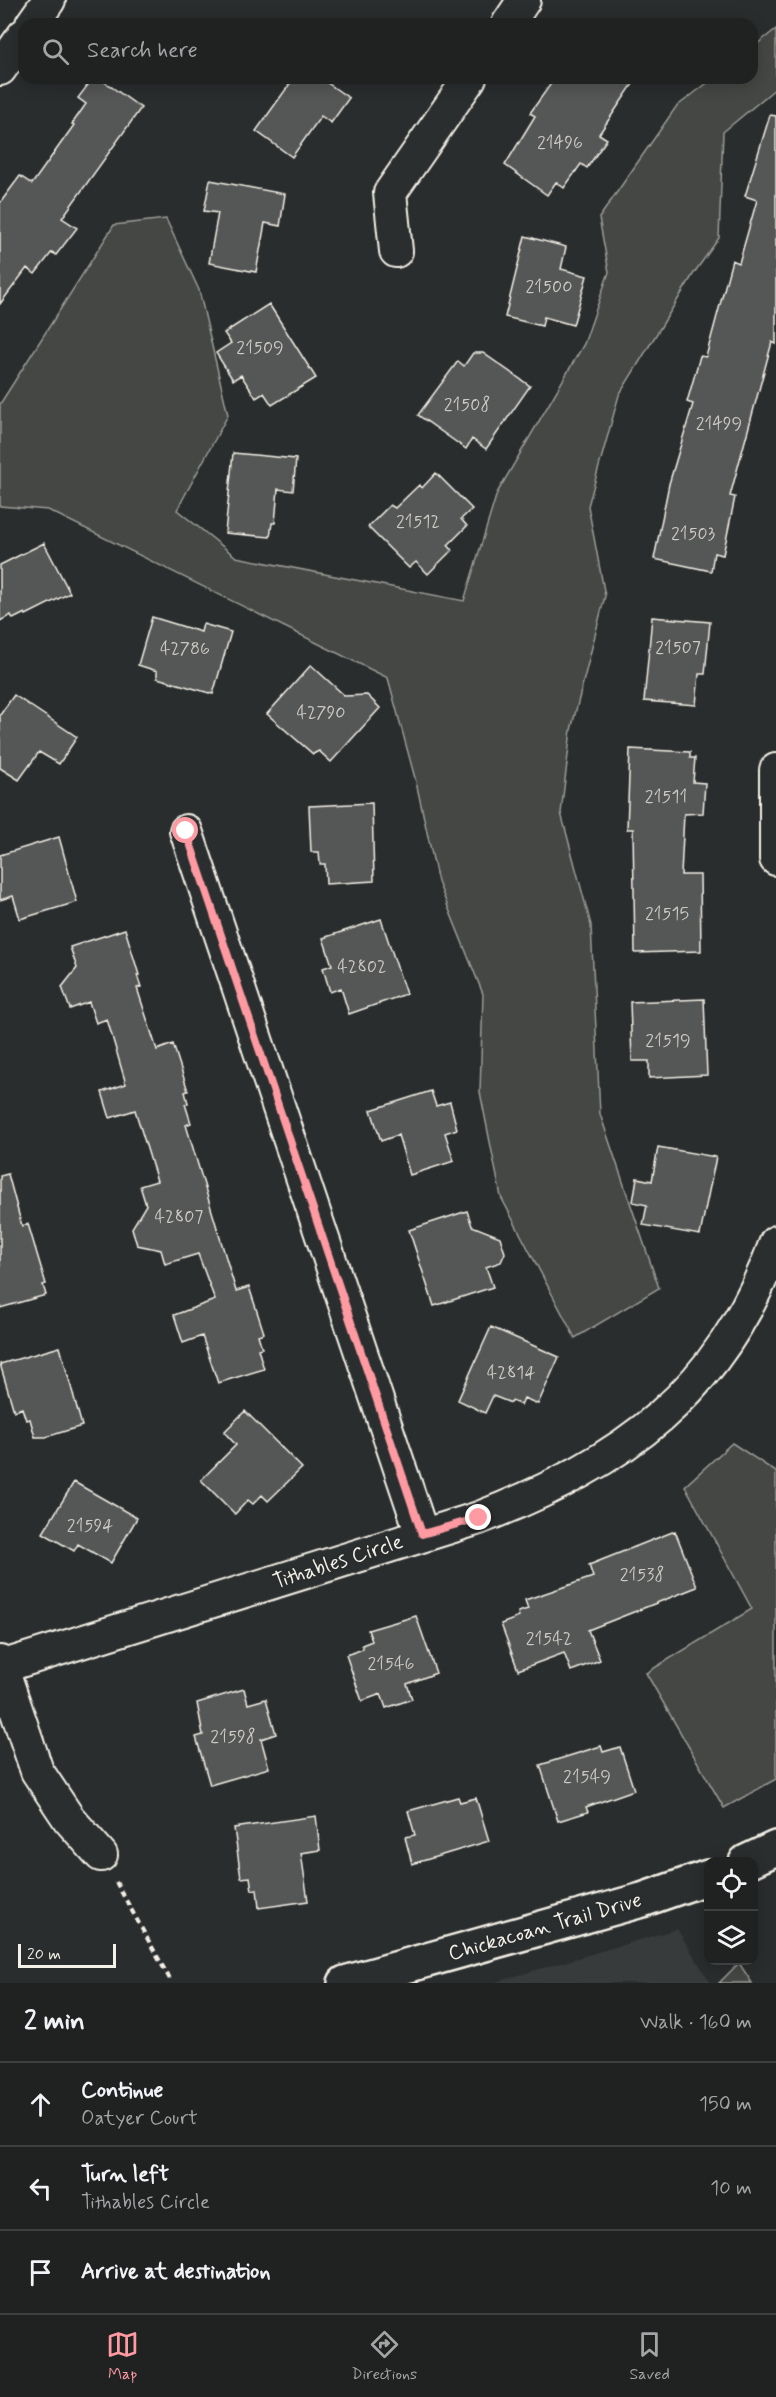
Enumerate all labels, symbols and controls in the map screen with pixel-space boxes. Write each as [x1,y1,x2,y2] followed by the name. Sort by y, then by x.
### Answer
[18,18,758,84] search box
[39,35,72,68] icon: search
[87,37,198,65] text: Search here
[537,131,583,155] house number: 21496
[526,275,572,299] house number: 21500
[236,336,284,360] house number: 21509
[444,393,490,417] house number: 21508
[696,412,742,436] house number: 21499
[396,510,440,534] house number: 21512
[671,522,716,546] house number: 21503
[655,636,701,660] house number: 21507
[160,637,210,661] house number: 42786
[296,701,346,725] house number: 42790
[645,785,687,809] house number: 21511
[172,817,198,843] route start
[645,902,689,926] house number: 21515
[337,955,387,979] house number: 42802
[645,1029,691,1053] house number: 21519
[155,1205,203,1229] house number: 42807
[487,1361,535,1385] house number: 42814
[465,1504,491,1530] route end
[67,1514,113,1538] house number: 21594
[269,1528,407,1596] street label: Tithables Circle
[620,1563,664,1587] house number: 21538
[526,1627,572,1651] house number: 21542
[368,1652,415,1676] house number: 21546
[210,1725,256,1749] house number: 21598
[563,1765,611,1789] house number: 21549
[704,1857,758,1965] map controls
[704,1857,758,1911] button: locate
[445,1886,645,1968] street label: Chickacoan Trail Drive
[704,1911,758,1965] button: layers
[18,1941,116,1968] scale bar
[27,1944,61,1965] text: 20 m
[24,2005,85,2039] text: 2 min
[640,2009,752,2036] text: Walk · 160 m
[81,2077,163,2105] text: Continue
[24,2088,57,2121] icon: ahead
[699,2091,752,2118] text: 150 m
[81,2105,198,2132] text: Oatyer Court
[81,2161,169,2189] text: Turn left
[24,2172,57,2205] icon: left
[710,2175,752,2202] text: 10 m
[81,2189,210,2216] text: Tithables Circle
[24,2256,57,2289] icon: arrive
[81,2258,271,2286] text: Arrive at destination
[106,2328,139,2385] tab: Map
[351,2328,417,2385] tab: Directions
[629,2328,670,2385] tab: Saved

